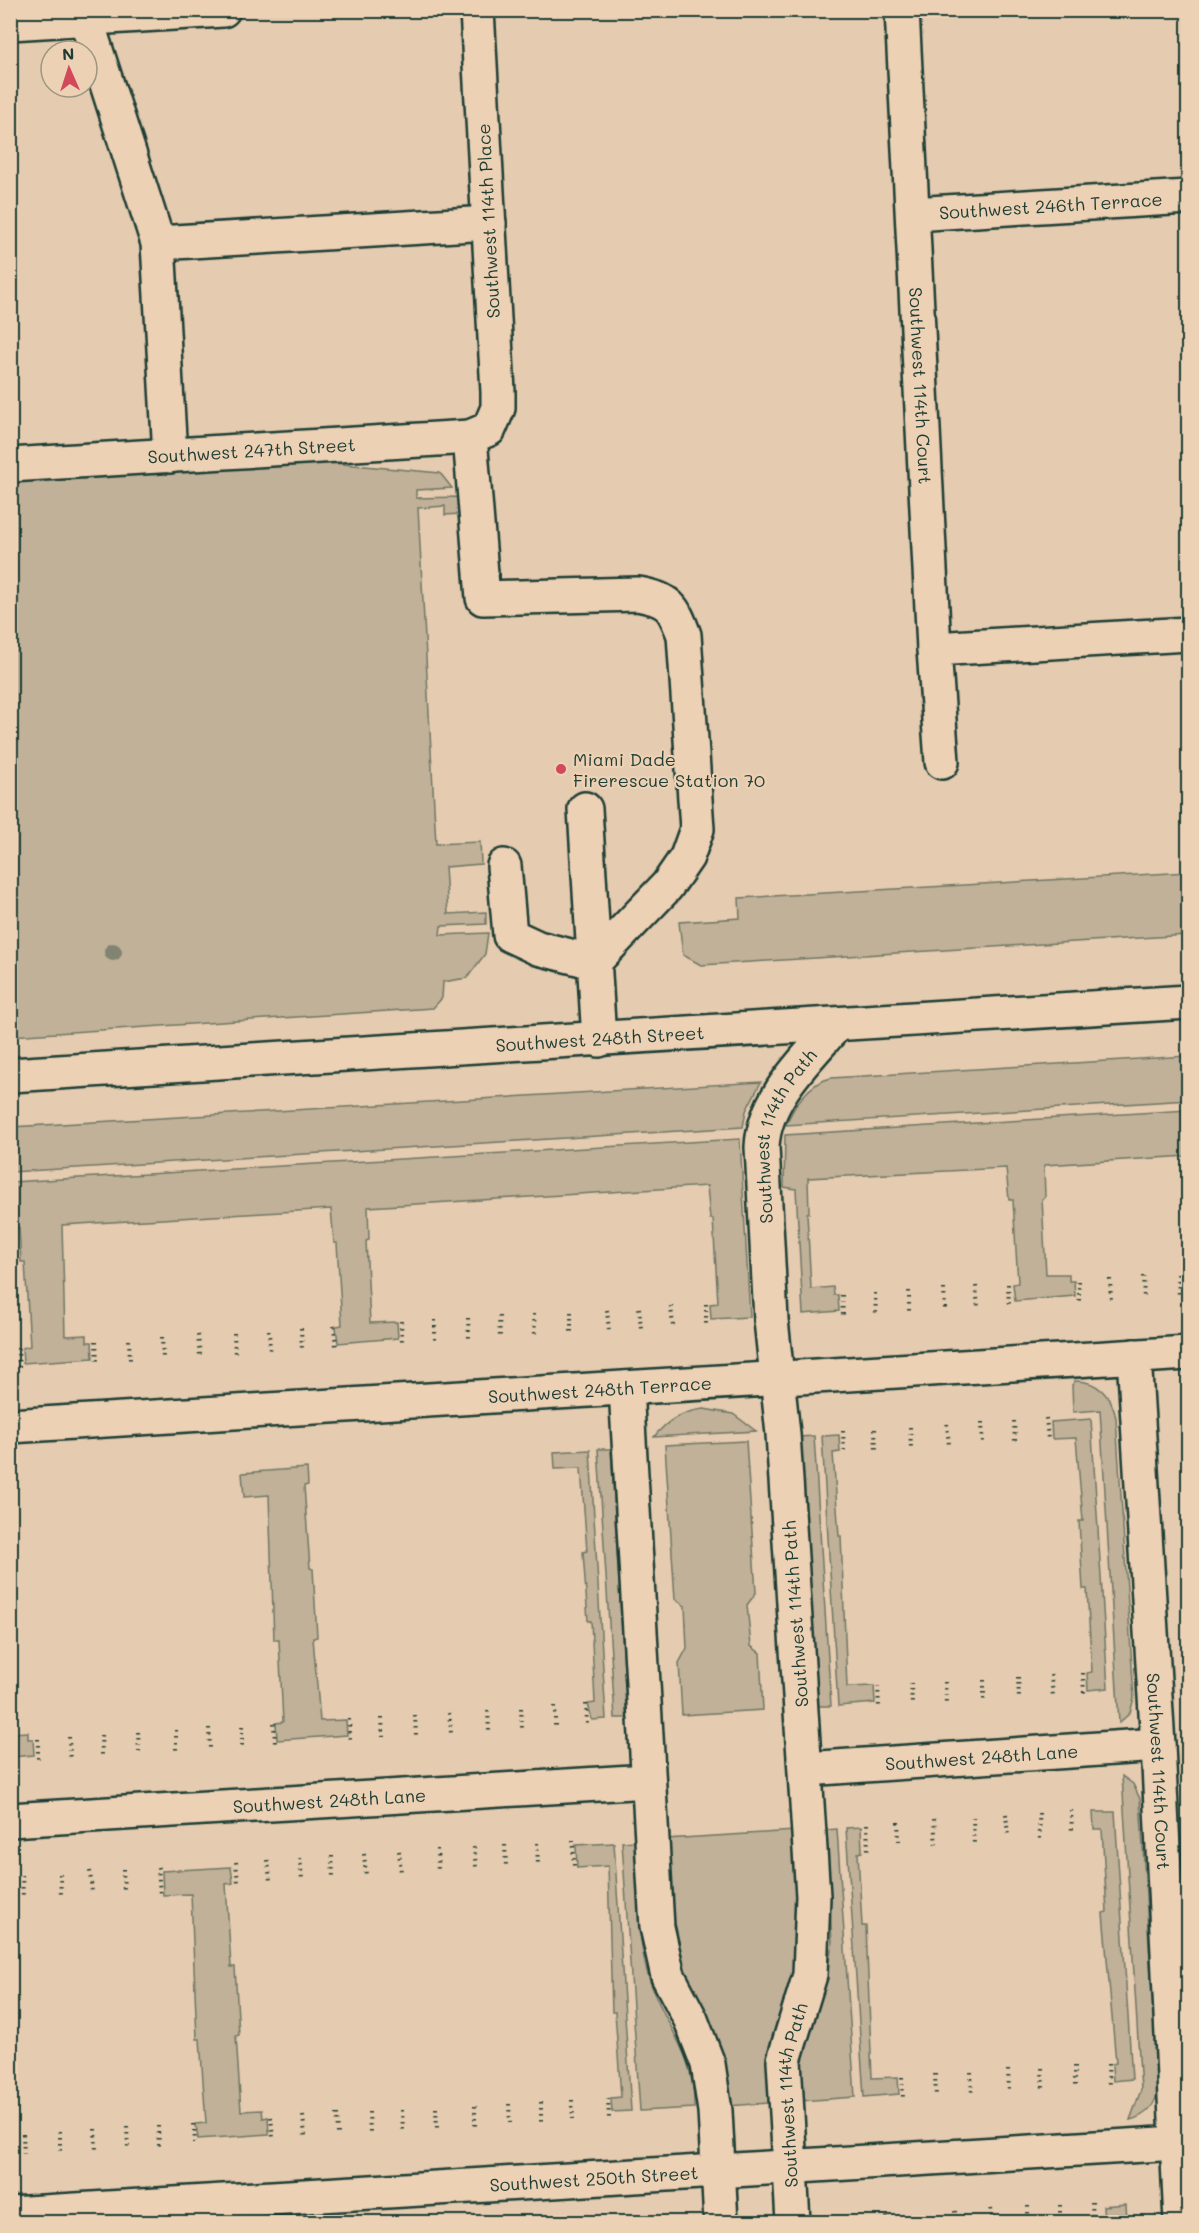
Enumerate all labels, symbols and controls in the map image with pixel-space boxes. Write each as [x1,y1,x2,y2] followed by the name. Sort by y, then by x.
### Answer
[39,39,99,99] north arrow
[62,43,75,64] text: N
[471,123,505,319] street label: Southwest 114th Place
[938,187,1163,224] street label: Southwest 246th Terrace
[904,286,938,485] street label: Southwest 114th Court
[147,432,356,469] street label: Southwest 247th Street
[573,747,765,792] place label: Miami Dade Firerescue Station 70
[554,762,568,776] marker: Miami Dade Firerescue Station 70
[495,1020,705,1057] street label: Southwest 248th Street
[750,1043,822,1224] street label: Southwest 114th Path
[487,1371,712,1408] street label: Southwest 248th Terrace
[777,1520,813,1708] street label: Southwest 114th Path
[1142,1672,1176,1870] street label: Southwest 114th Court
[884,1738,1079,1776] street label: Southwest 248th Lane
[232,1783,427,1818] street label: Southwest 248th Lane
[772,2000,813,2188] street label: Southwest 114th Path
[489,2160,699,2197] street label: Southwest 250th Street

